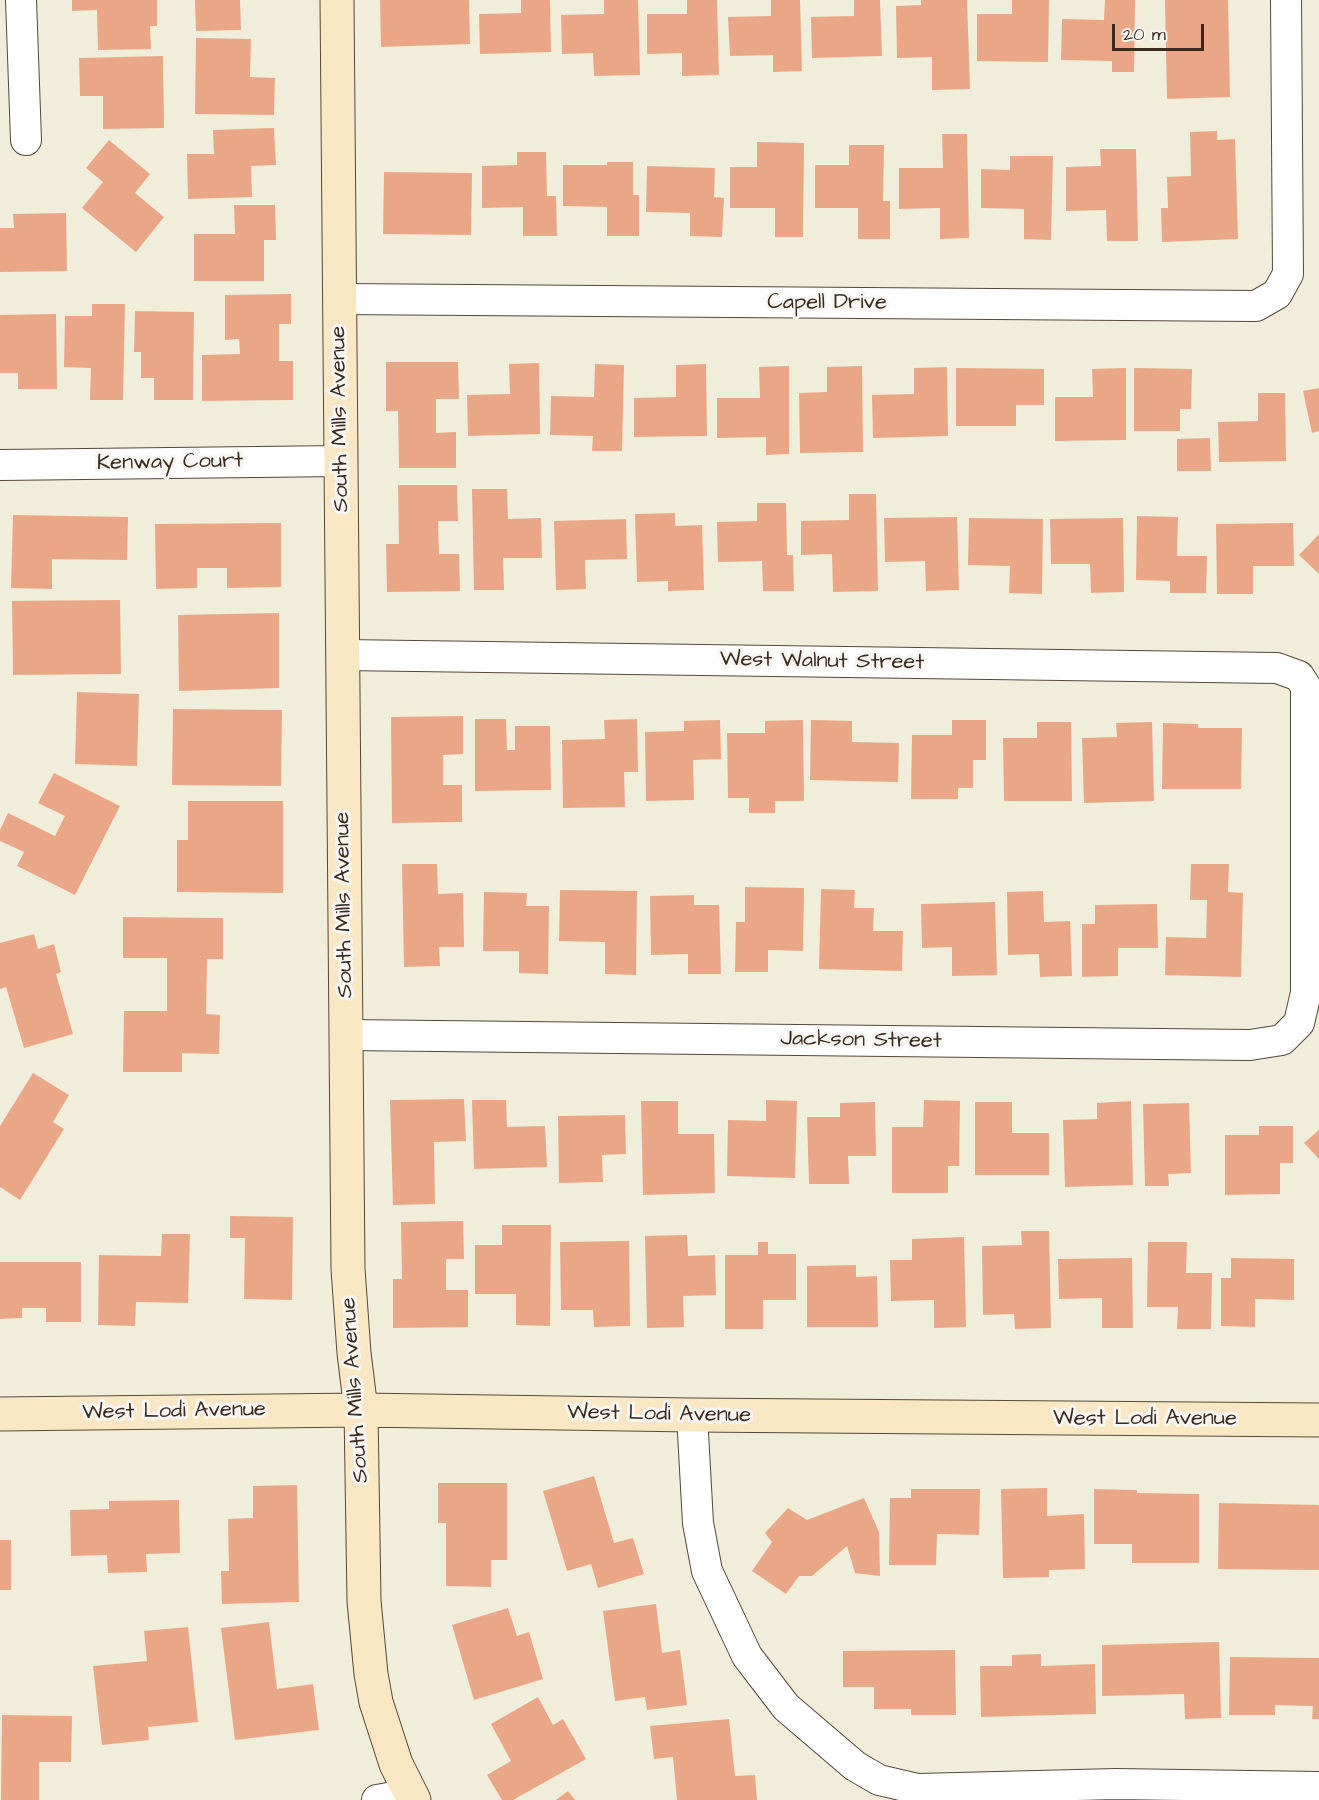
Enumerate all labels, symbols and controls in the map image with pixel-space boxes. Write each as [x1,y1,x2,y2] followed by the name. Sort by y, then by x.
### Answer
[1115,12,1206,50] scale bar
[1123,22,1166,47] text: 20 m
[767,290,887,316] street label: Capell Drive
[326,326,356,512] street label: South Mills Avenue
[97,449,243,477] street label: Kenway Court
[720,647,924,677] street label: West Walnut Street
[330,812,360,998] street label: South Mills Avenue
[780,1026,942,1056] street label: Jackson Street
[336,1296,376,1484] street label: South Mills Avenue
[82,1397,266,1427] street label: West Lodi Avenue
[567,1400,751,1430] street label: West Lodi Avenue
[1053,1406,1237,1432] street label: West Lodi Avenue

